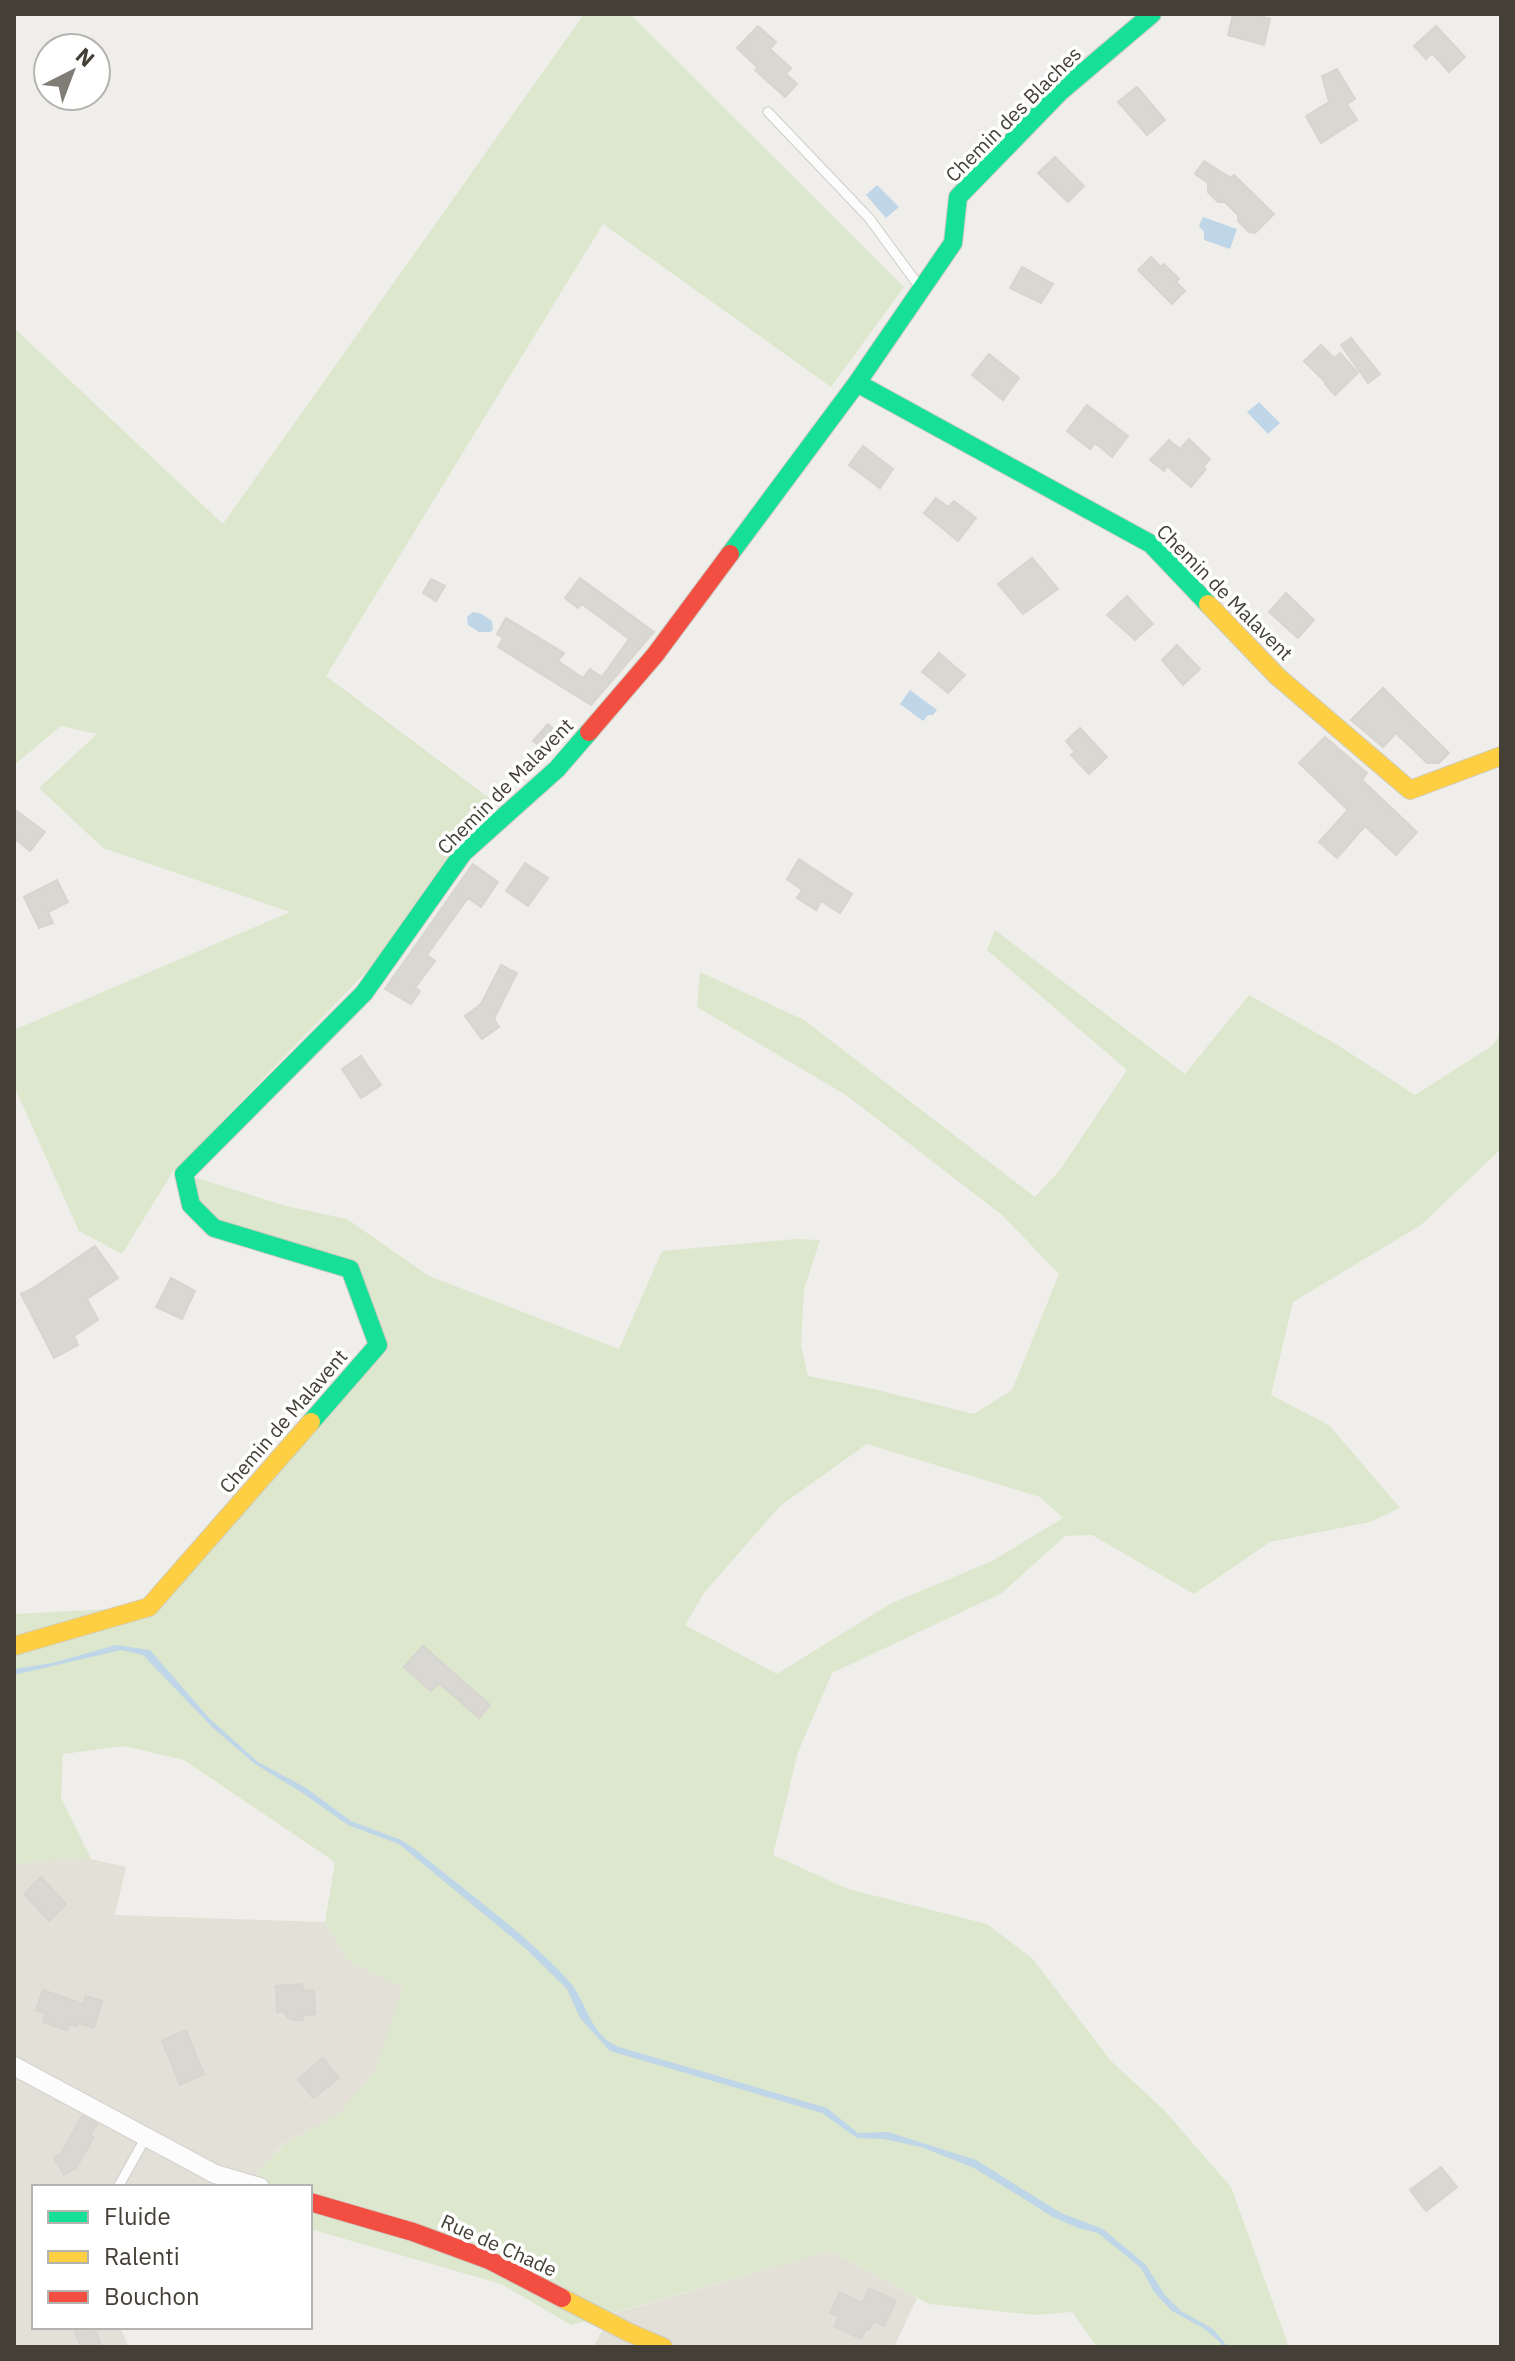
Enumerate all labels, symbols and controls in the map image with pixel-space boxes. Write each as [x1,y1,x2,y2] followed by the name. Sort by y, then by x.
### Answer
[32,32,112,112] north arrow
[939,40,1087,188] street label: Chemin des Blaches
[70,41,101,73] text: N
[1151,518,1299,666] street label: Chemin de Malavent
[431,712,579,860] street label: Chemin de Malavent
[213,1343,353,1499] street label: Chemin de Malavent
[32,2185,312,2329] legend
[104,2200,171,2232] text: Fluide
[437,2207,561,2283] street label: Rue de Chade
[104,2240,180,2272] text: Ralenti
[104,2280,200,2312] text: Bouchon

